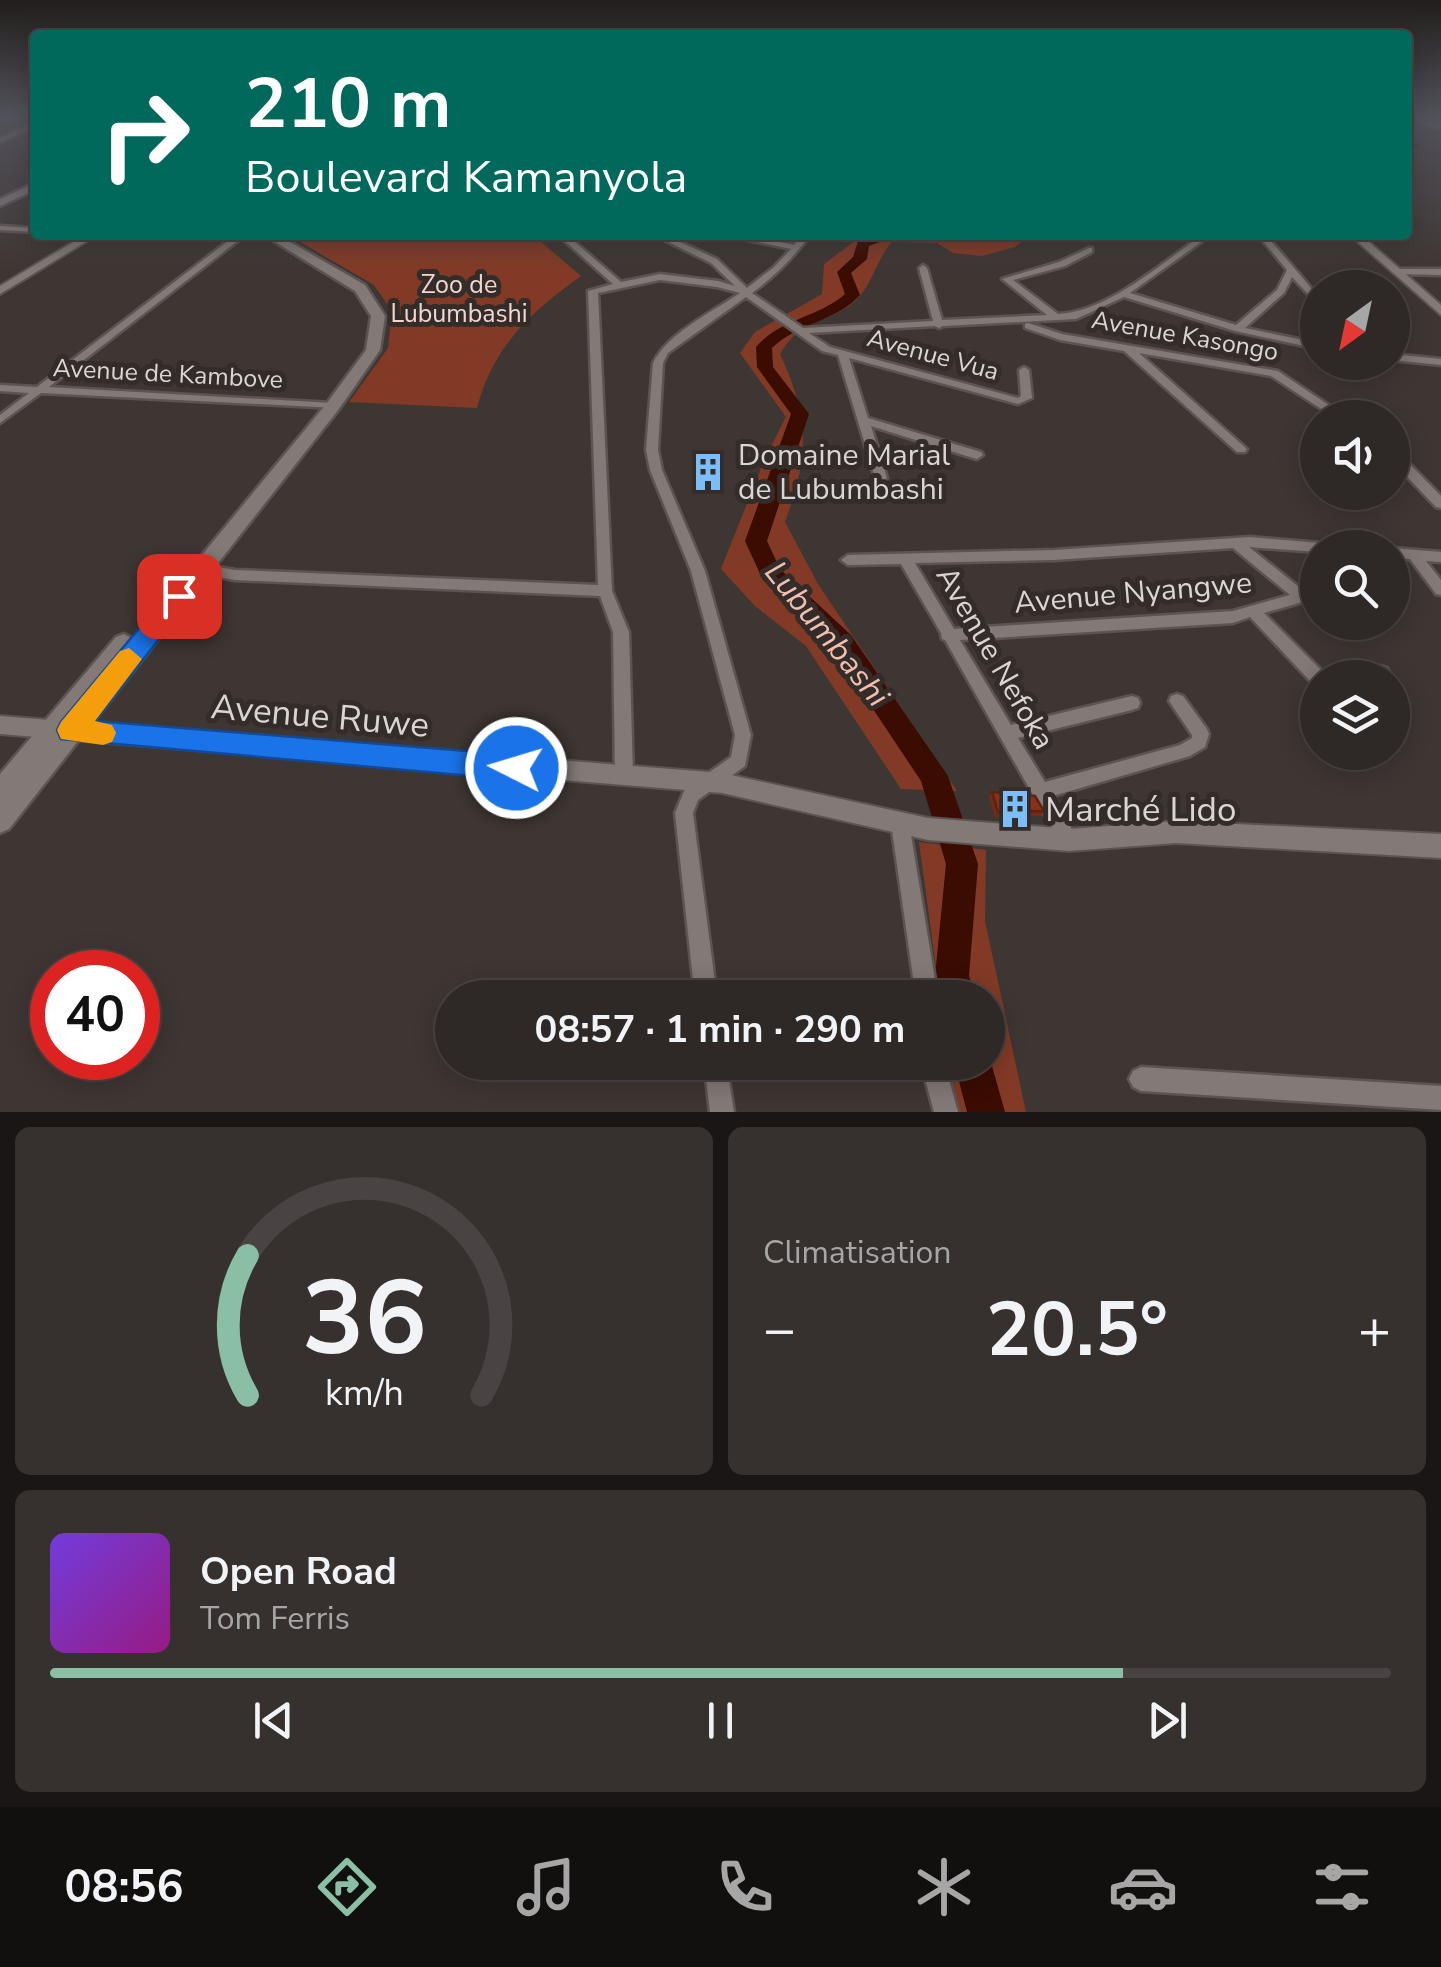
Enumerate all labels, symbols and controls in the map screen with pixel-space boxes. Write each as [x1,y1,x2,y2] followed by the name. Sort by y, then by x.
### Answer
[245,56,451,152] text: 210 m
[80,70,210,200] icon: right
[245,147,687,208] text: Boulevard Kamanyola
[390,268,528,331] park label: Zoo de Lubumbashi
[1300,270,1410,380] north arrow
[1300,270,1410,770] map controls
[1089,303,1281,369] street label: Avenue Kasongo
[864,321,1002,389] street label: Avenue Vua
[52,351,284,397] street label: Avenue de Kambove
[1300,400,1410,510] button: sound
[738,435,950,510] place label: Domaine Marial de Lubumbashi
[687,451,729,493] building icon: Domaine Marial de Lubumbashi
[1300,530,1410,640] button: search
[755,552,899,716] water label: Lubumbashi
[137,554,222,639] pin
[926,559,1064,757] street label: Avenue Nefoka
[1012,562,1254,624] street label: Avenue Nyangwe
[152,569,207,624] icon: arrive
[1300,660,1410,770] button: layers
[209,683,431,749] street label: Avenue Ruwe
[464,716,568,820] position arrow
[1045,786,1236,833] place label: Marché Lido
[994,788,1036,830] building icon: Marché Lido
[30,950,160,1080] speed limit sign: 40
[535,1004,905,1055] text: 08:57 · 1 min · 290 m
[763,1231,951,1274] text: Climatisation
[302,1248,426,1390] text: 36
[986,1279,1168,1381] text: 20.5°
[763,1292,796,1367] text: −
[1358,1292,1391,1367] text: +
[325,1369,403,1418] text: km/h
[200,1546,397,1597] text: Open Road
[200,1597,350,1640] text: Tom Ferris
[246,1693,301,1748] icon: previous
[693,1693,748,1748] icon: pause
[1140,1693,1195,1748] icon: next
[312,1852,382,1922] icon: directions
[511,1852,581,1922] icon: music
[710,1852,780,1922] icon: phone
[909,1852,979,1922] icon: climate
[1108,1852,1178,1922] icon: car
[1307,1852,1377,1922] icon: filters
[64,1857,184,1918] text: 08:56

